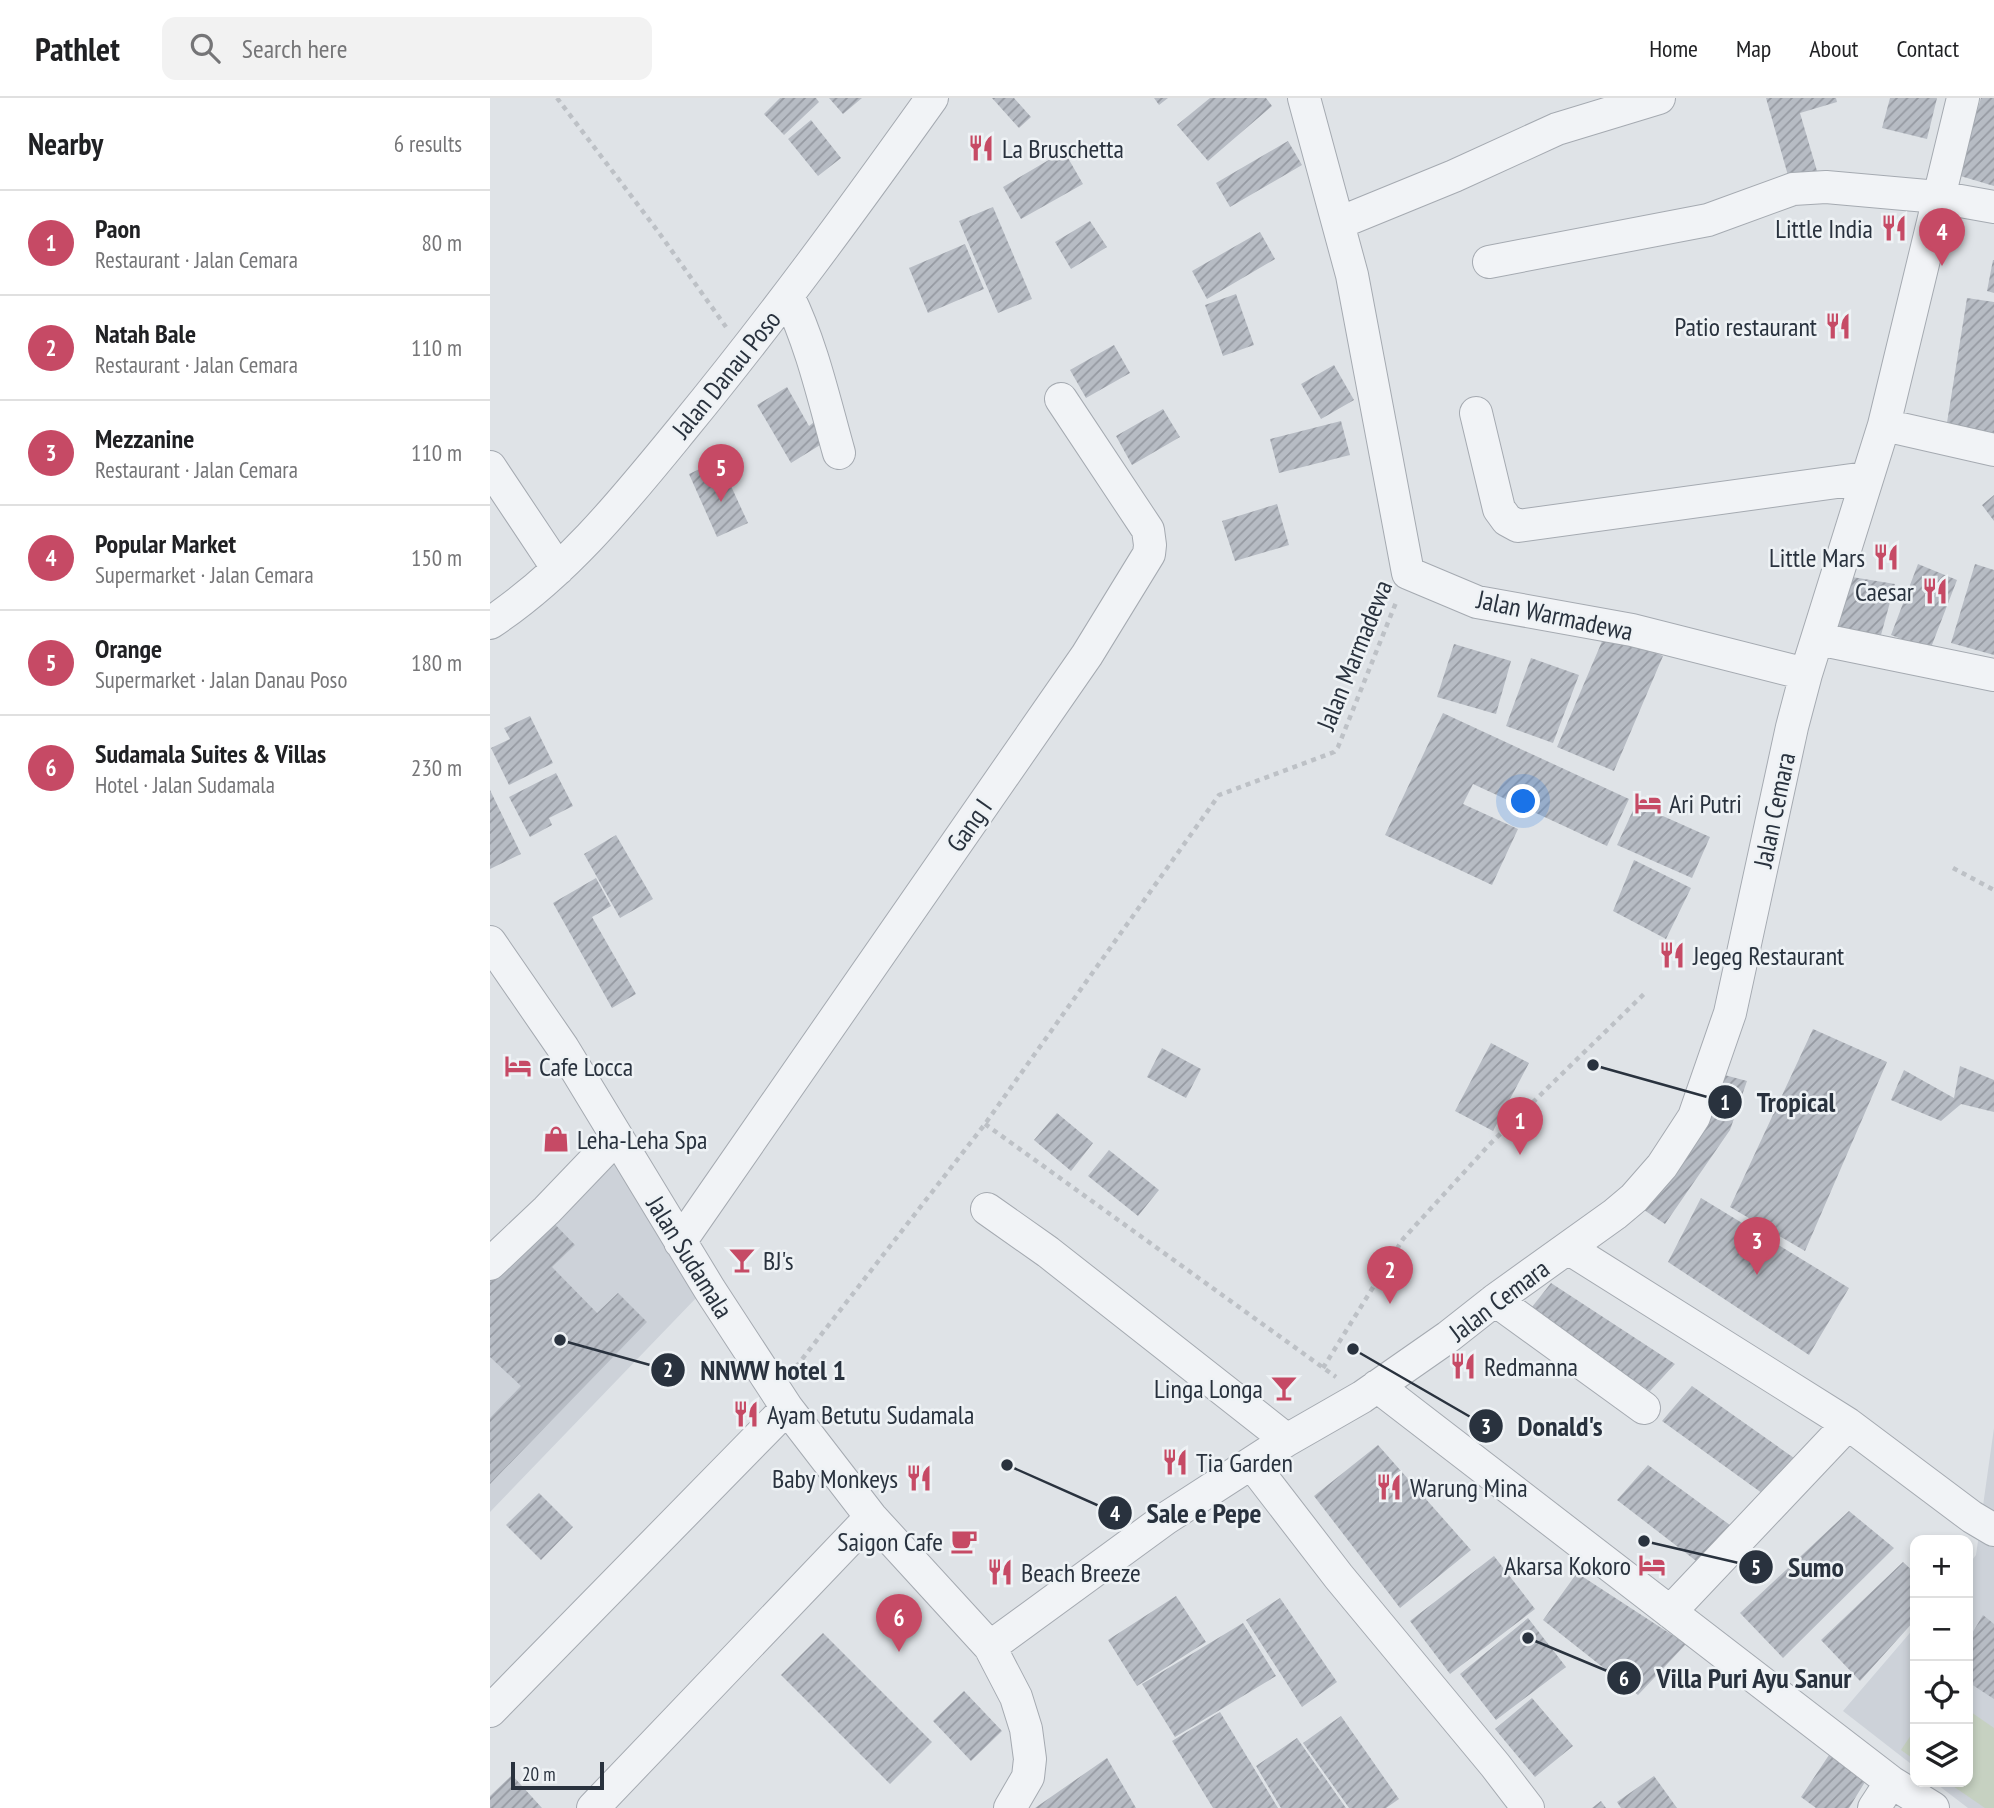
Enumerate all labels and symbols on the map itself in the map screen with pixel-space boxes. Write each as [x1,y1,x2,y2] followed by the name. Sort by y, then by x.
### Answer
[1002,132,1124,165] place label: La Bruschetta
[966,133,996,163] restaurant icon: La Bruschetta
[1919,208,1965,266] pin: 4
[1775,212,1873,245] place label: Little India
[1879,213,1909,243] restaurant icon: Little India
[664,303,788,445] street label: Jalan Danau Poso
[1674,310,1817,343] place label: Patio restaurant
[1823,311,1853,341] restaurant icon: Patio restaurant
[698,444,744,502] pin: 5
[1769,541,1865,574] place label: Little Mars
[1871,542,1901,572] restaurant icon: Little Mars
[1309,575,1399,736] street label: Jalan Marmadewa
[1855,575,1914,608] place label: Caesar
[1920,576,1950,606] restaurant icon: Caesar
[1473,582,1636,648] street label: Jalan Warmadewa
[1746,749,1802,872] street label: Jalan Cemara
[1506,784,1540,818] your location
[1669,787,1742,820] place label: Ari Putri
[1633,788,1663,818] hotel icon: Ari Putri
[939,792,999,858] street label: Gang I
[1692,939,1844,972] place label: Jegeg Restaurant
[1657,940,1687,970] restaurant icon: Jegeg Restaurant
[539,1050,633,1083] place label: Cafe Locca
[503,1051,533,1081] hotel icon: Cafe Locca
[1707,1078,1849,1127] callout: Tropical
[1757,1083,1835,1120] text: Tropical
[1720,1089,1730,1116] text: 1
[1497,1097,1543,1155] pin: 1
[577,1123,707,1156] place label: Leha-Leha Spa
[541,1124,571,1154] shop icon: Leha-Leha Spa
[639,1189,741,1324] street label: Jalan Sudamala
[1734,1217,1780,1275] pin: 3
[763,1244,794,1277] place label: BJ's
[727,1245,757,1275] bar icon: BJ's
[1367,1246,1413,1304] pin: 2
[1442,1252,1556,1349] street label: Jalan Cemara
[651,1345,860,1394] callout: NNWW hotel 1
[1484,1350,1578,1383] place label: Redmanna
[700,1351,846,1388] text: NNWW hotel 1
[1448,1351,1478,1381] restaurant icon: Redmanna
[663,1356,673,1383] text: 2
[1154,1372,1263,1405] place label: Linga Longa
[1269,1373,1299,1403] bar icon: Linga Longa
[767,1398,974,1431] place label: Ayam Betutu Sudamala
[731,1399,761,1429] restaurant icon: Ayam Betutu Sudamala
[1468,1402,1616,1451] callout: Donald's
[1518,1407,1603,1444] text: Donald's
[1481,1413,1491,1440] text: 3
[1196,1446,1293,1479] place label: Tia Garden
[1160,1447,1190,1477] restaurant icon: Tia Garden
[772,1462,898,1495] place label: Baby Monkeys
[904,1463,934,1493] restaurant icon: Baby Monkeys
[1410,1471,1528,1504] place label: Warung Mina
[1374,1472,1404,1502] restaurant icon: Warung Mina
[1097,1489,1275,1538] callout: Sale e Pepe
[1146,1494,1262,1531] text: Sale e Pepe
[1110,1500,1120,1527] text: 4
[837,1525,943,1558] place label: Saigon Cafe
[949,1526,979,1556] cafe icon: Saigon Cafe
[1739,1543,1857,1592] callout: Sumo
[1788,1548,1844,1585] text: Sumo
[1504,1549,1631,1582] place label: Akarsa Kokoro
[1637,1550,1667,1580] hotel icon: Akarsa Kokoro
[1751,1554,1761,1581] text: 5
[1021,1556,1141,1589] place label: Beach Breeze
[985,1557,1015,1587] restaurant icon: Beach Breeze
[876,1594,922,1652] pin: 6
[1607,1654,1866,1703] callout: Villa Puri Ayu Sanur
[1655,1659,1852,1696] text: Villa Puri Ayu Sanur
[1619,1665,1629,1692] text: 6
[511,1759,604,1791] scale bar

